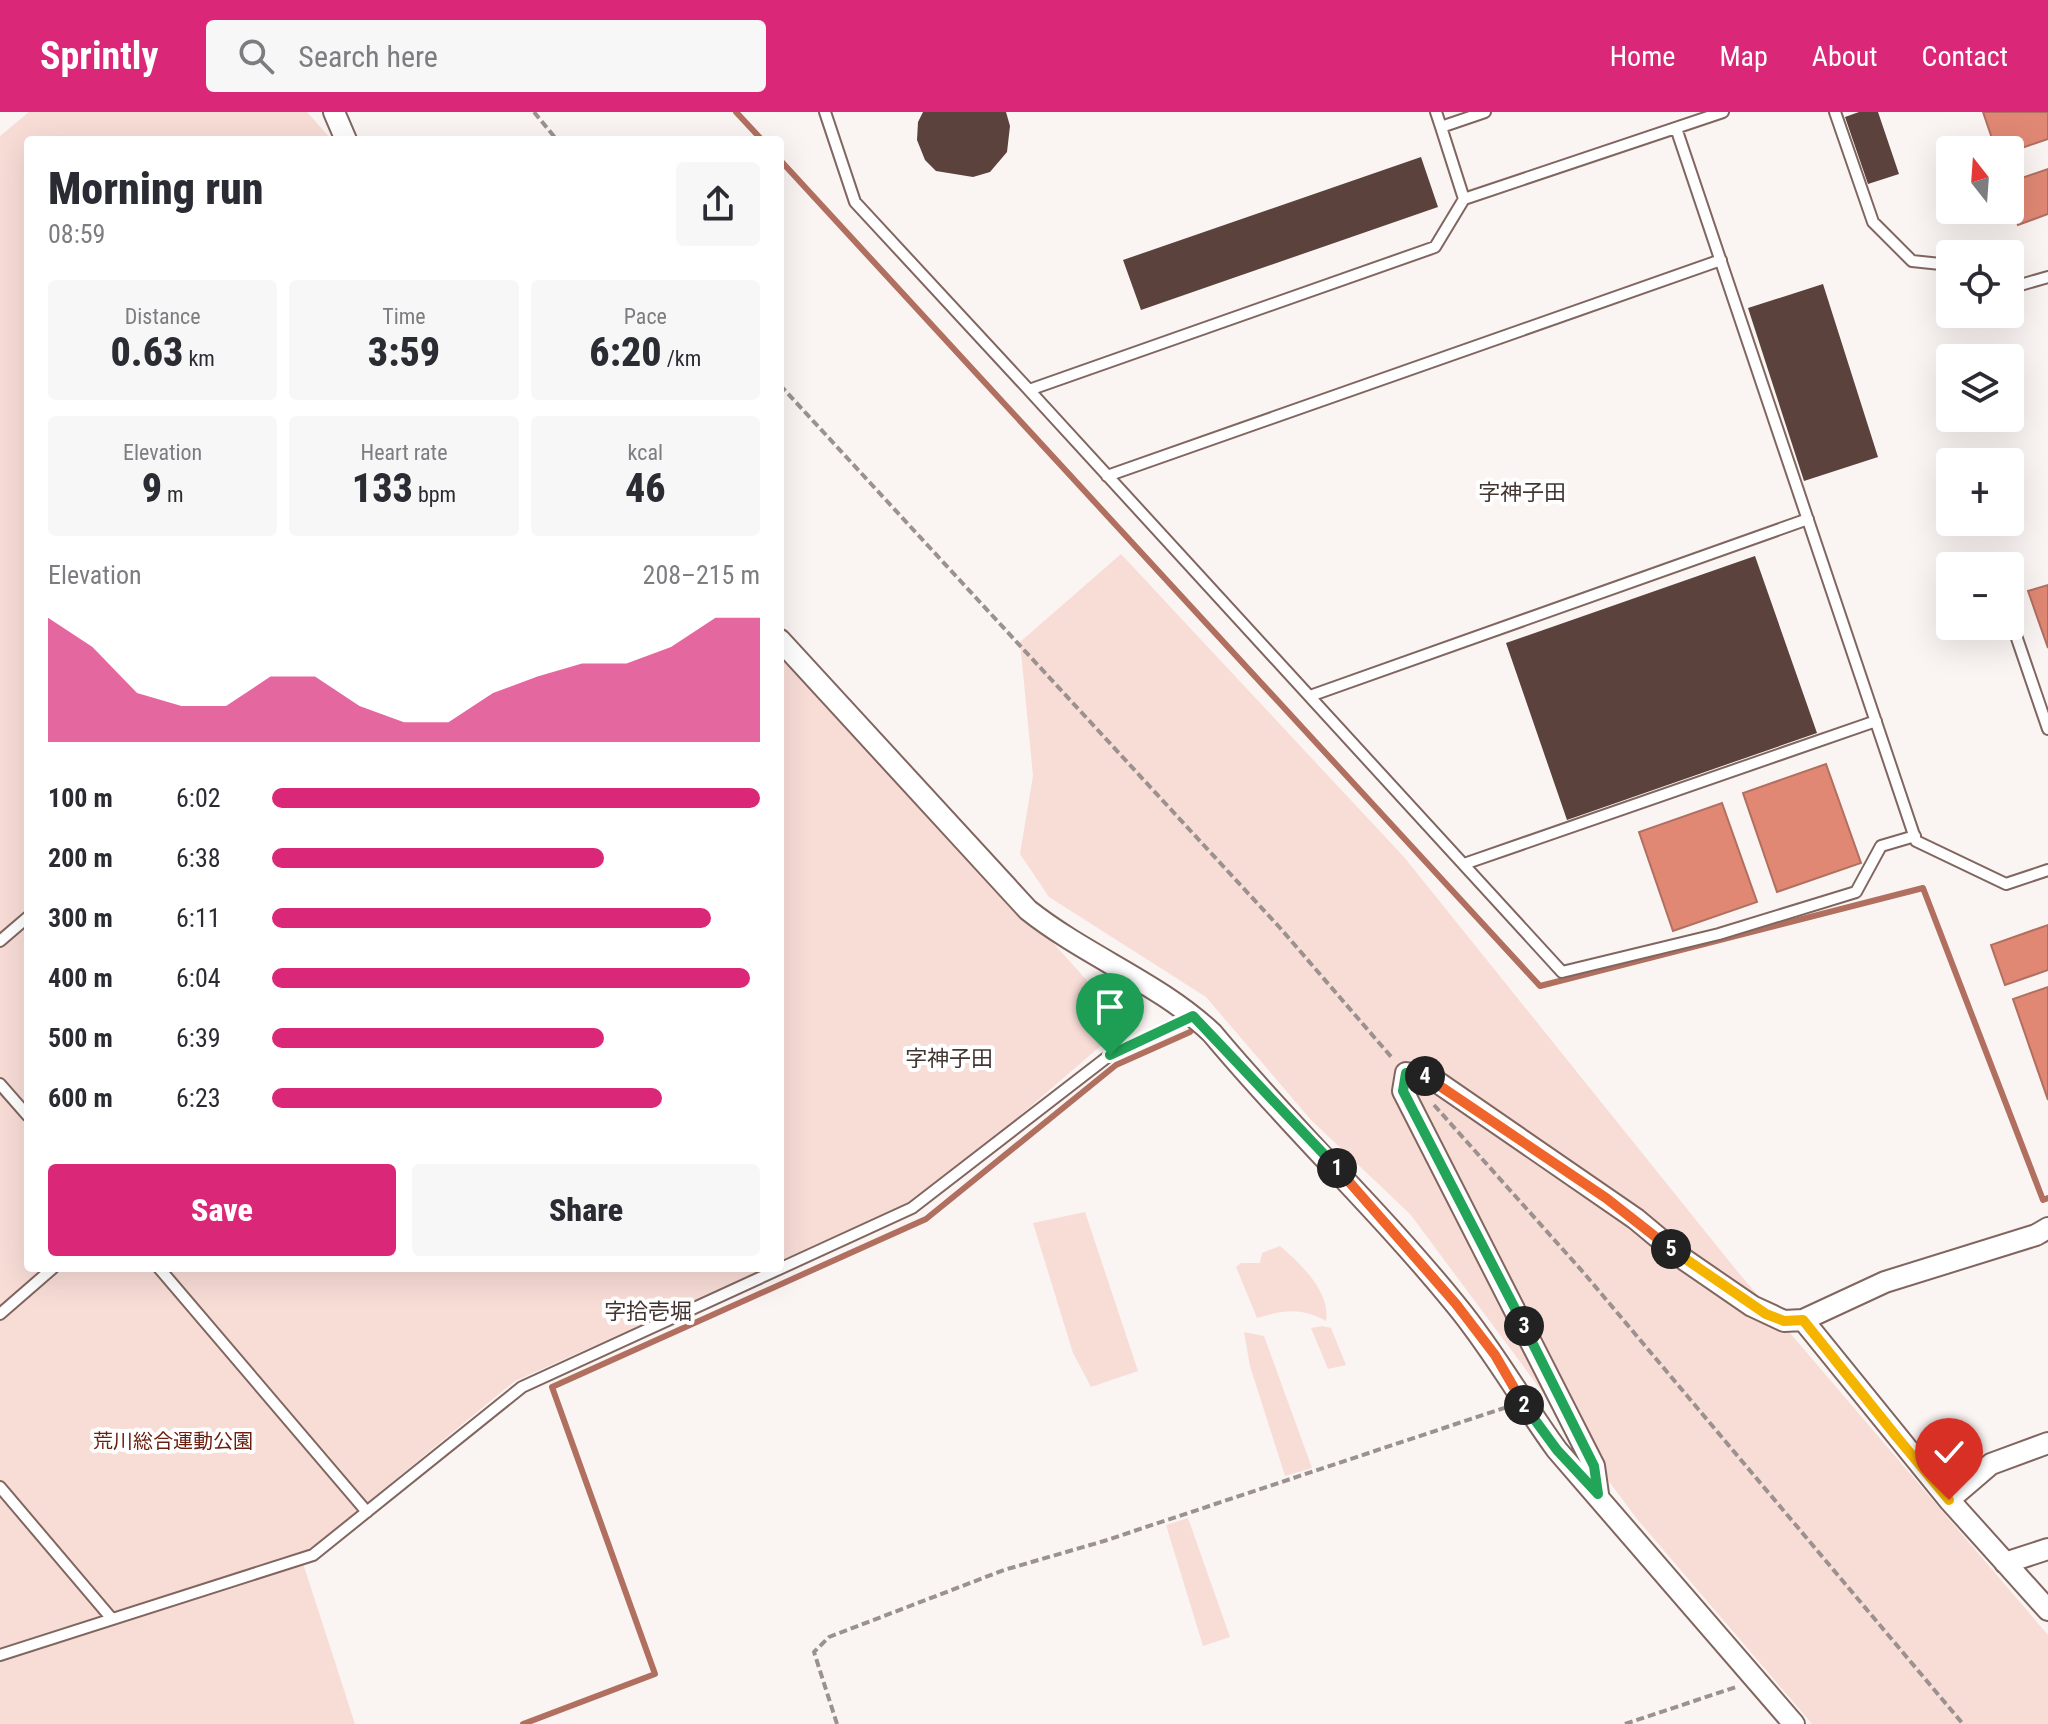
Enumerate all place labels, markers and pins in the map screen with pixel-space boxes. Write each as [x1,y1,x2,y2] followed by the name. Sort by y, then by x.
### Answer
[1076,973,1144,1055] pin
[1405,1056,1445,1096] pin: 4
[1317,1148,1357,1188] pin: 1
[1651,1229,1691,1269] pin: 5
[1504,1306,1544,1346] pin: 3
[1504,1385,1544,1425] pin: 2
[1915,1418,1983,1500] pin

